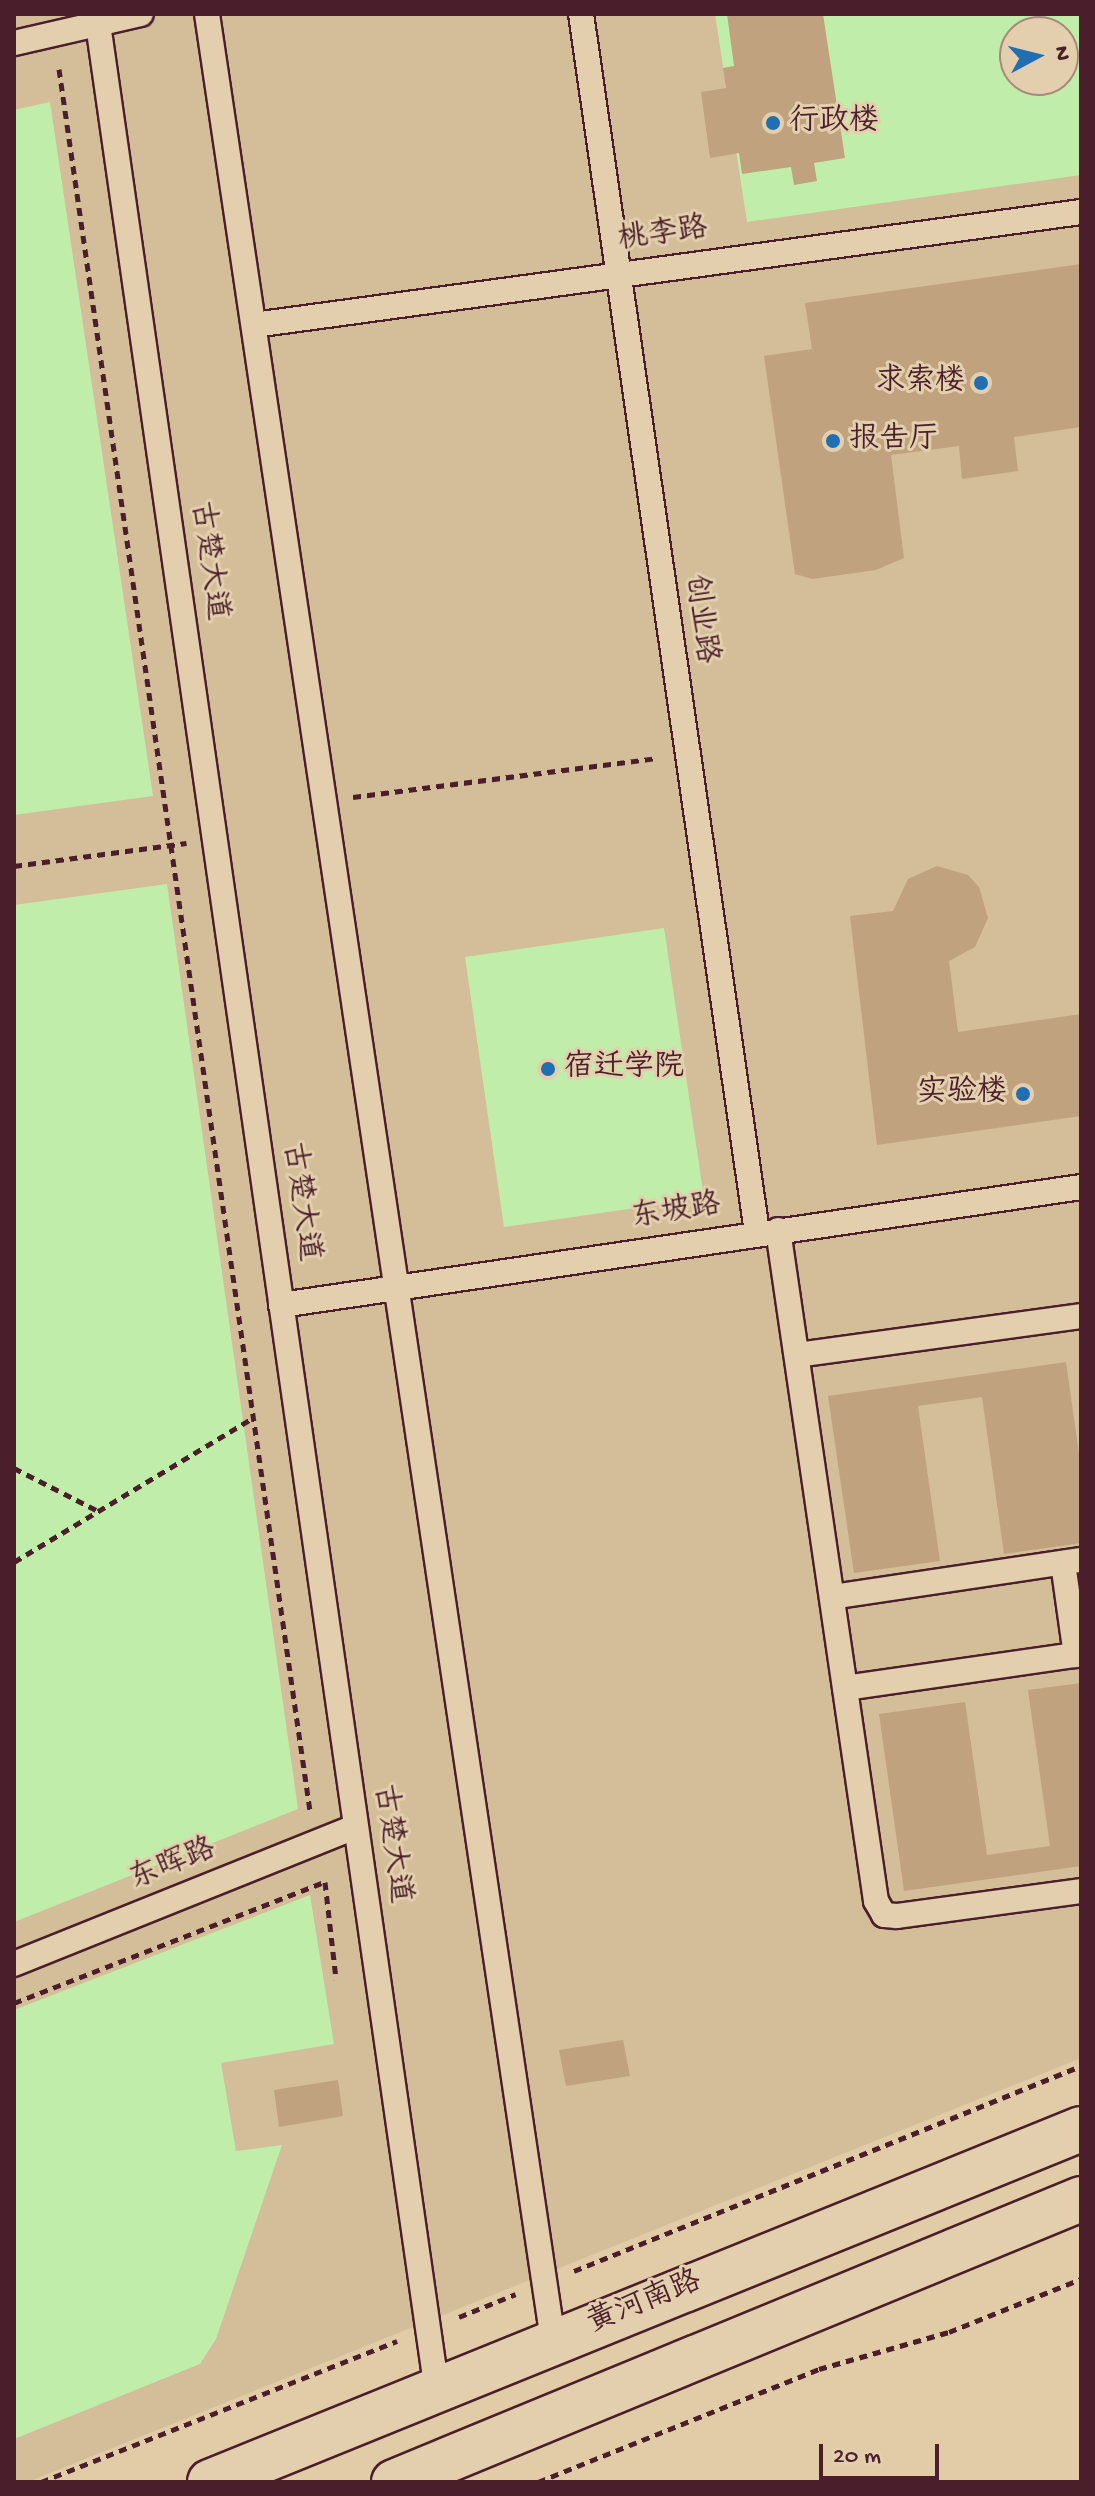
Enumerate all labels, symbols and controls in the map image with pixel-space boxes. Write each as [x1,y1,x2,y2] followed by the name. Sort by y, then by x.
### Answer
[999,16,1079,96] north arrow
[1047,45,1075,62] text: N
[789,105,879,141] place label: 行政楼
[764,114,782,132] marker: 行政楼
[616,212,710,260] street label: 桃李路
[875,365,965,401] place label: 求索楼
[972,374,990,392] marker: 求索楼
[849,423,939,459] place label: 报告厅
[824,432,842,450] marker: 报告厅
[181,499,233,623] street label: 古楚大道
[675,572,723,666] street label: 创业路
[564,1051,684,1087] place label: 宿迁学院
[539,1060,557,1078] marker: 宿迁学院
[917,1076,1007,1112] place label: 实验楼
[1014,1085,1032,1103] marker: 实验楼
[273,1140,325,1264] street label: 古楚大道
[629,1188,723,1238] street label: 东坡路
[364,1782,416,1906] street label: 古楚大道
[125,1832,221,1900] street label: 东晖路
[583,2265,707,2343] street label: 黄河南路
[823,2428,943,2478] scale bar
[833,2443,881,2472] text: 20 m

